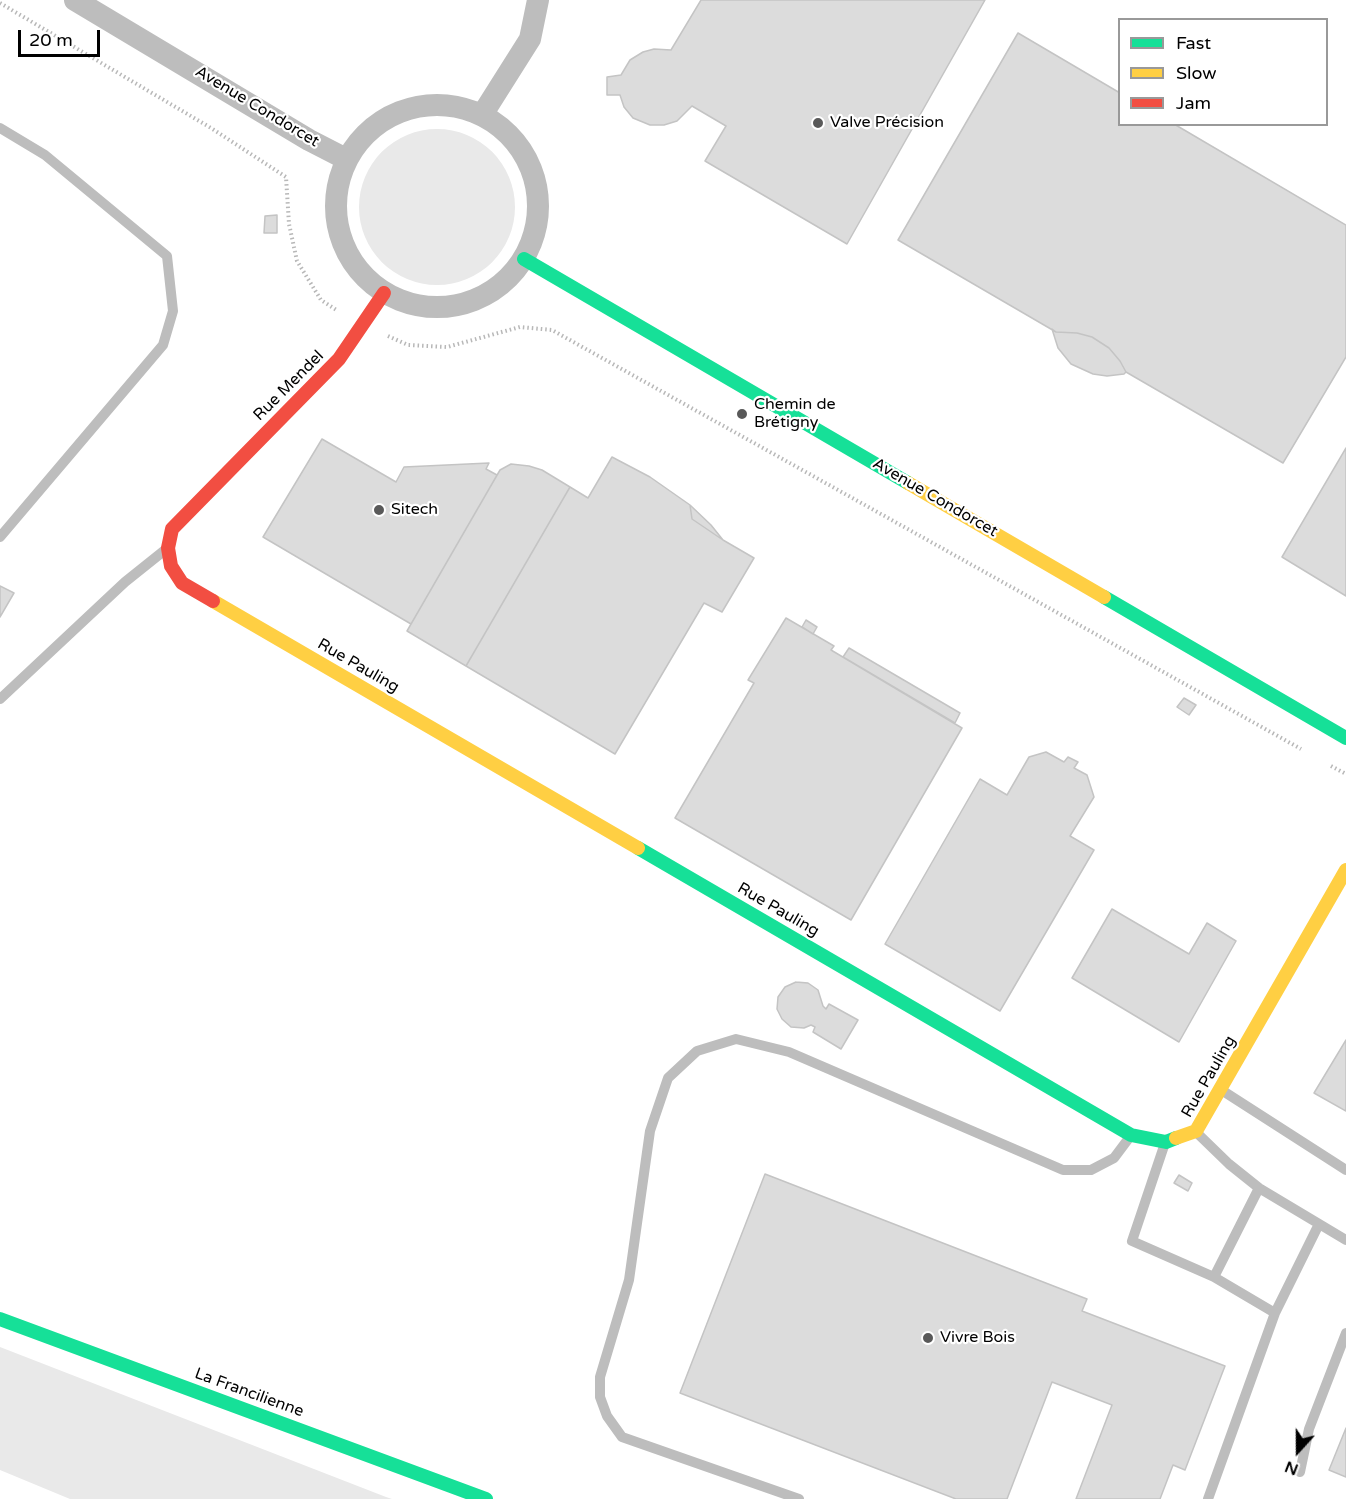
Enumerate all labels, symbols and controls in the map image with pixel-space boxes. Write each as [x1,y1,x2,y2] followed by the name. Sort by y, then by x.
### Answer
[21,18,104,56] scale bar
[1118,18,1328,126] legend
[29,29,73,51] text: 20 m
[1176,32,1211,54] text: Fast
[192,62,322,152] street label: Avenue Condorcet
[1176,62,1217,84] text: Slow
[1176,92,1211,114] text: Jam
[830,113,944,133] place label: Valve Précision
[811,116,825,130] marker: Valve Précision
[250,347,328,425] street label: Rue Mendel
[754,395,836,433] place label: Chemin de Brétigny
[735,407,749,421] marker: Chemin de Brétigny
[869,454,1001,542] street label: Avenue Condorcet
[391,500,438,520] place label: Sitech
[372,503,386,517] marker: Sitech
[314,635,402,697] street label: Rue Pauling
[734,879,822,941] street label: Rue Pauling
[1178,1033,1240,1121] street label: Rue Pauling
[940,1328,1015,1348] place label: Vivre Bois
[921,1331,935,1345] marker: Vivre Bois
[192,1364,306,1422] street label: La Francilienne
[1268,1421,1328,1481] north arrow
[1282,1456,1301,1479] text: N

